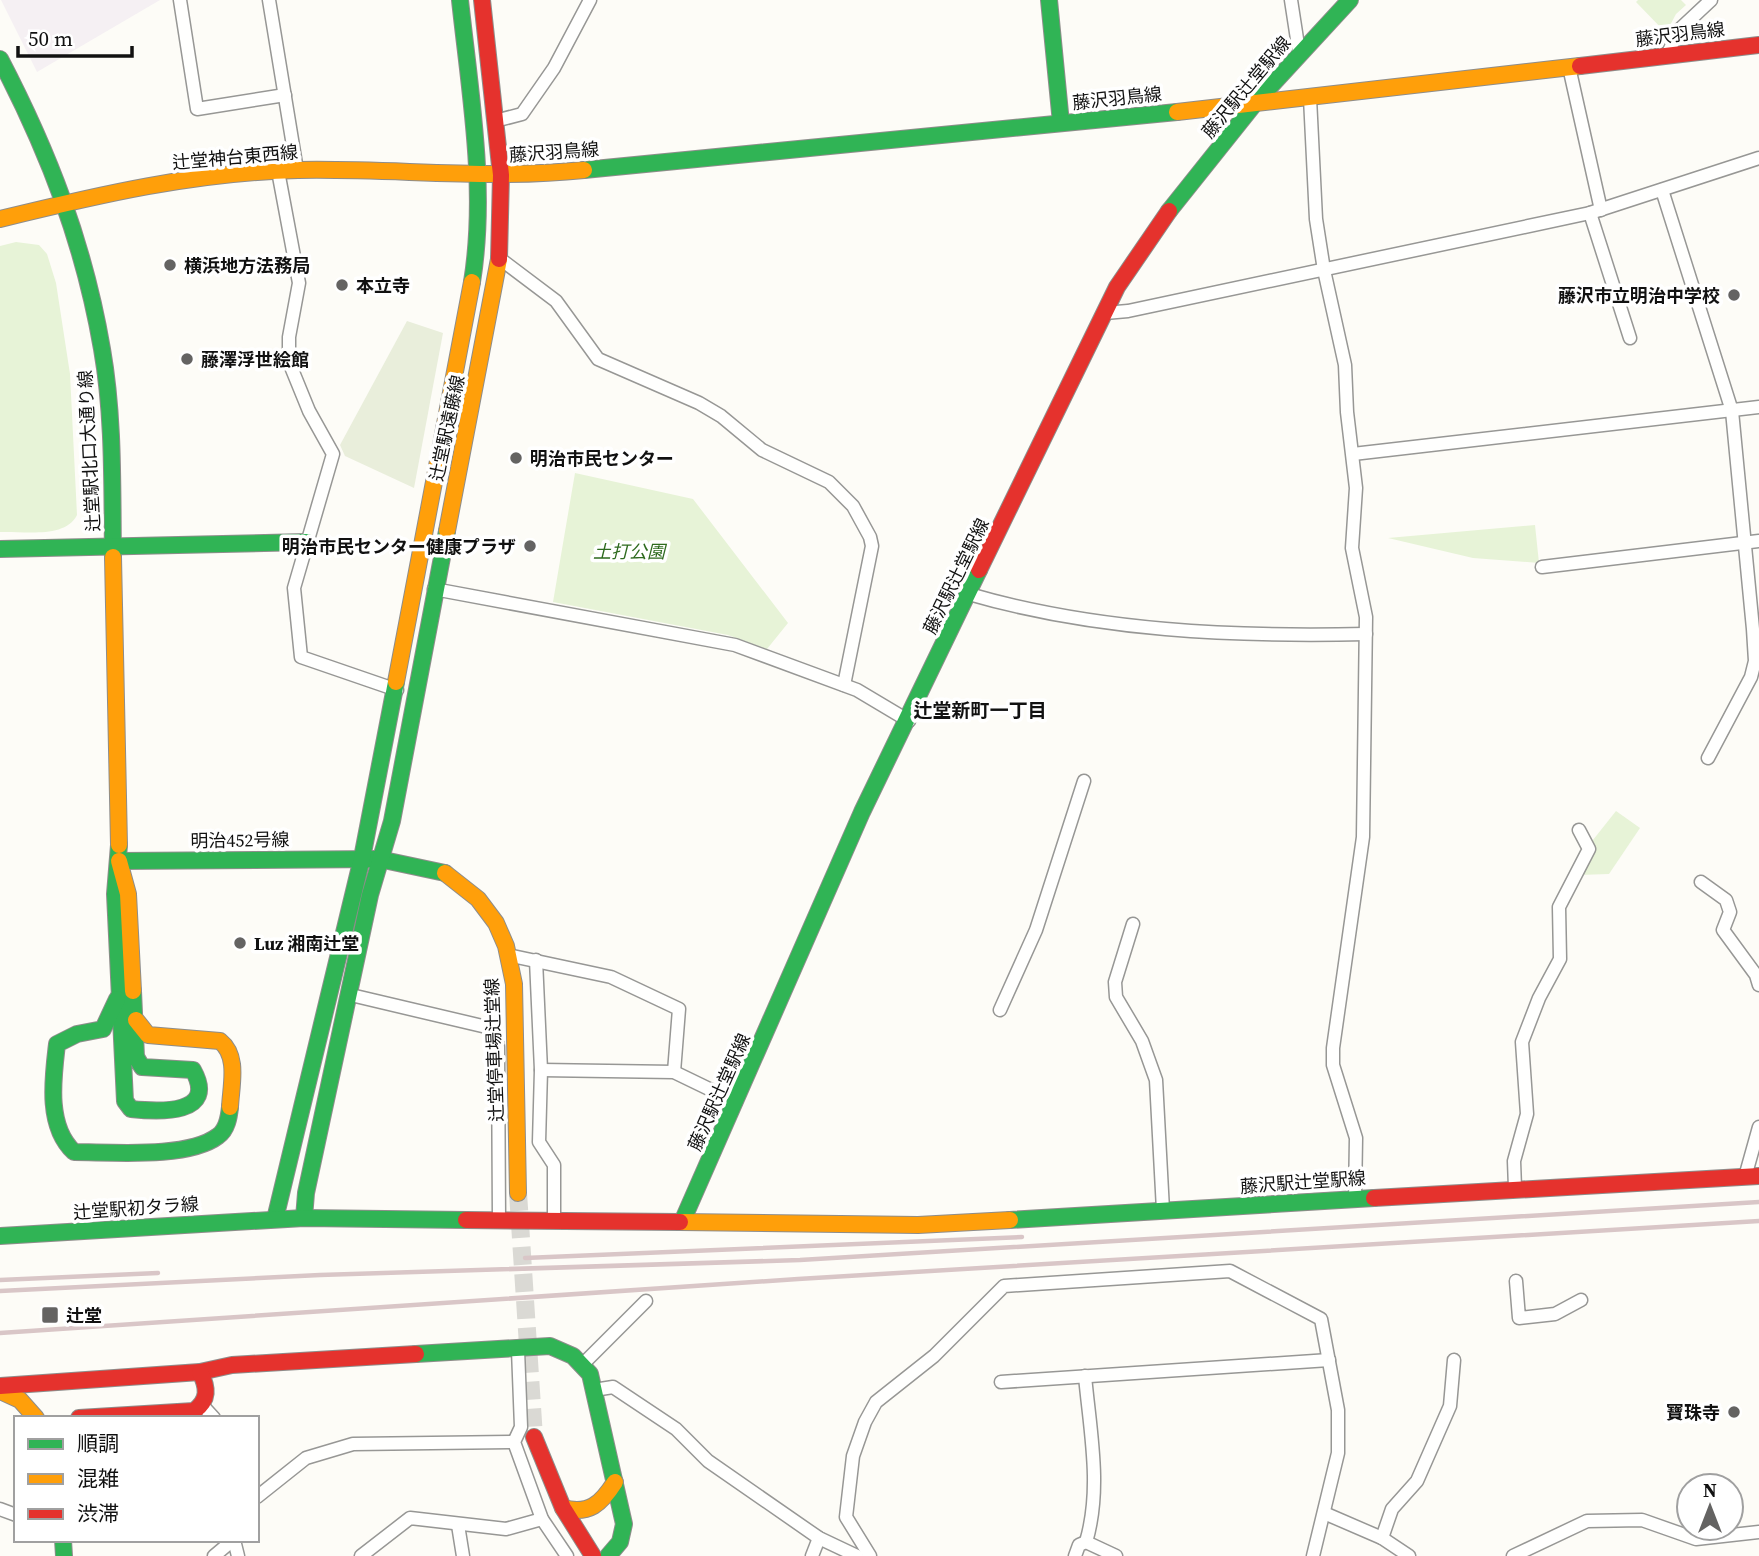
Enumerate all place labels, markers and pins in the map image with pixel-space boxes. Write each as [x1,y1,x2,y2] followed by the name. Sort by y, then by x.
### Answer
[184,253,310,278] place label: 横浜地方法務局
[162,257,178,273] marker: 横浜地方法務局
[356,273,410,298] place label: 本立寺
[334,277,350,293] marker: 本立寺
[1558,283,1720,308] place label: 藤沢市立明治中学校
[1726,287,1742,303] marker: 藤沢市立明治中学校
[201,347,309,372] place label: 藤澤浮世絵館
[179,351,195,367] marker: 藤澤浮世絵館
[530,446,674,471] place label: 明治市民センター
[508,450,524,466] marker: 明治市民センター
[282,534,516,559] place label: 明治市民センター健康プラザ
[522,538,538,554] marker: 明治市民センター健康プラザ
[254,931,359,956] place label: Luz 湘南辻堂
[232,935,248,951] marker: Luz 湘南辻堂
[66,1303,102,1328] place label: 辻堂
[40,1305,60,1325] marker: 辻堂
[1666,1400,1720,1425] place label: 寶珠寺
[1726,1404,1742,1420] marker: 寶珠寺

